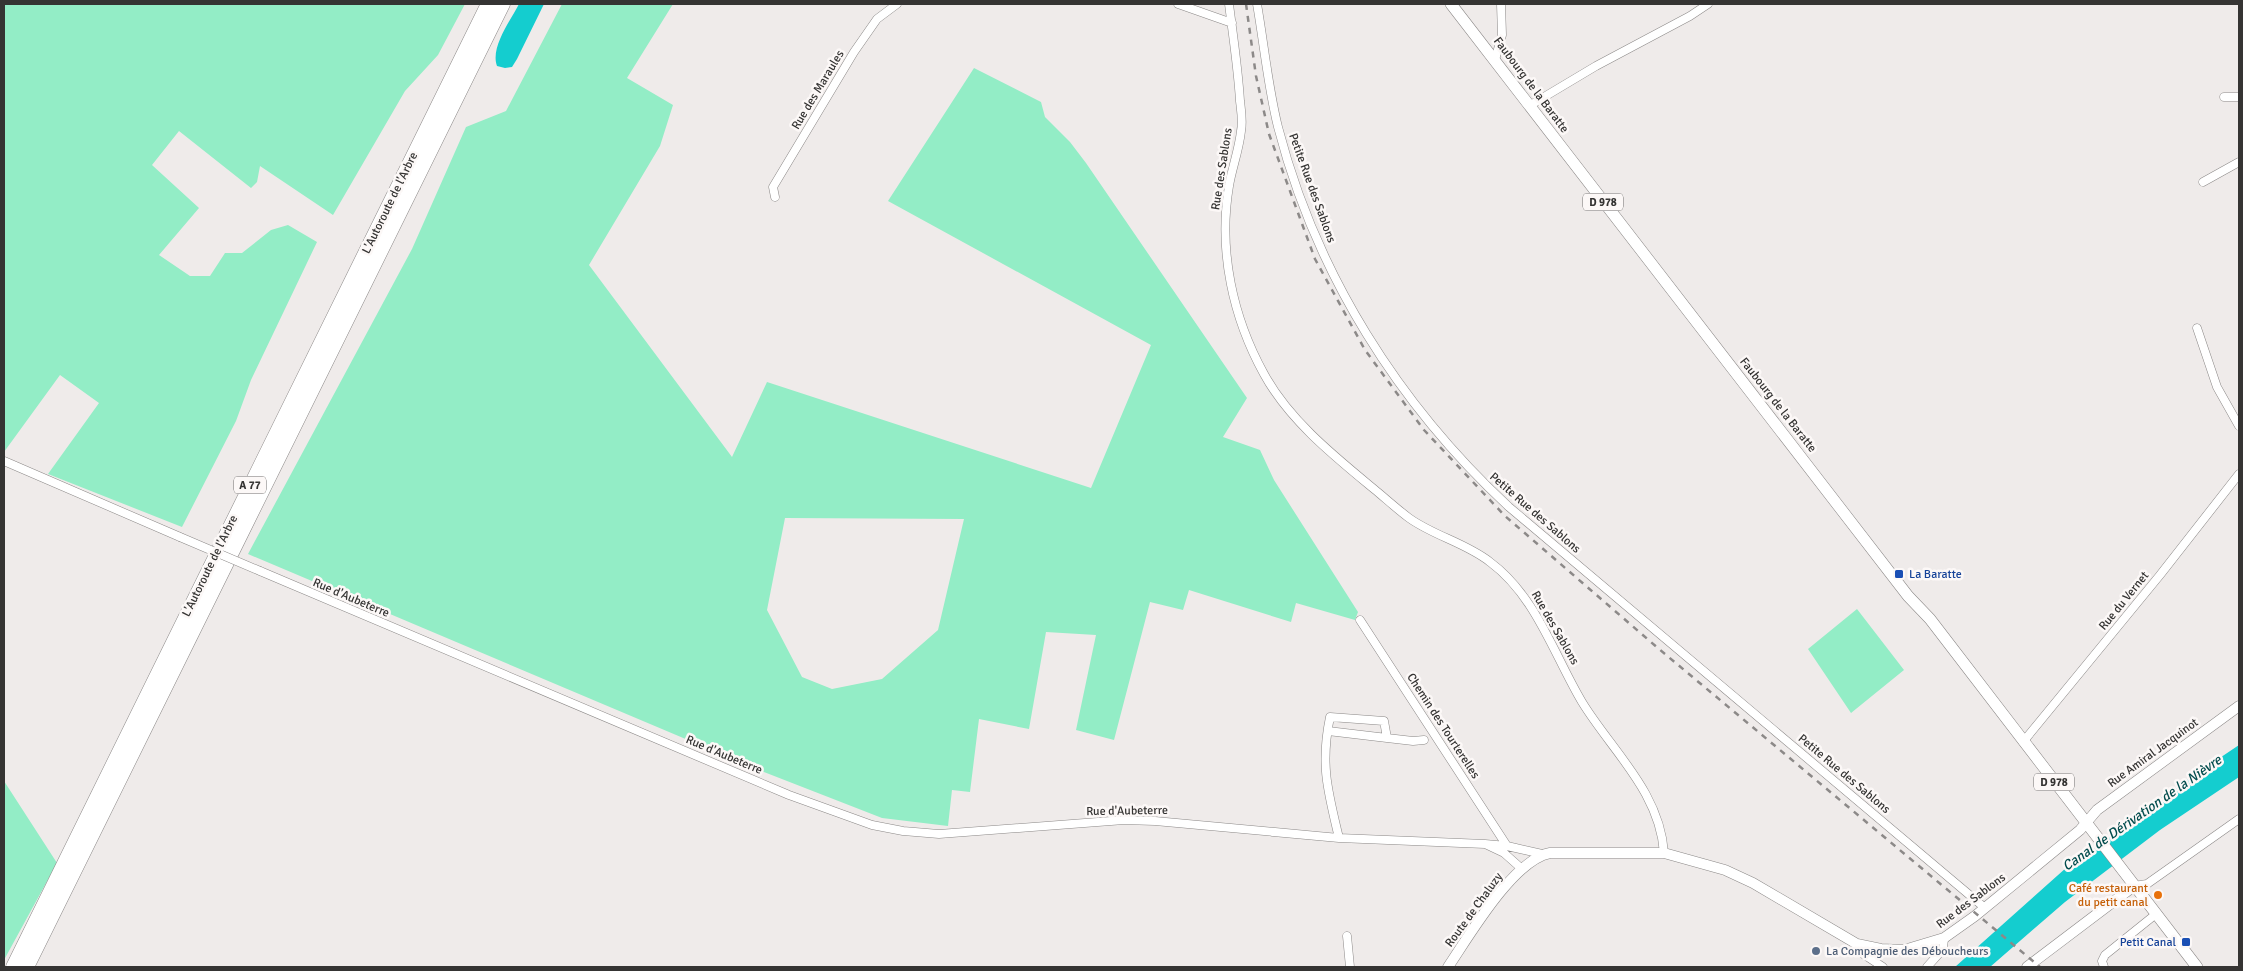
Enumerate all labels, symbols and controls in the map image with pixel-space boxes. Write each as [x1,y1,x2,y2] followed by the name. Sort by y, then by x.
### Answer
[1490,34,1572,136] street label: Faubourg de la Baratte
[788,48,848,132] street label: Rue des Maraules
[1208,127,1236,211] street label: Rue des Sablons
[1285,131,1339,245] street label: Petite Rue des Sablons
[359,150,421,256] street label: L'Autoroute de l'Arbre
[1583,193,1623,210] road number: D 978
[1736,355,1820,455] street label: Faubourg de la Baratte
[1486,469,1584,557] street label: Petite Rue des Sablons
[234,476,266,494] road number: A 77
[179,513,241,619] street label: L'Autoroute de l'Arbre
[1909,567,1962,582] place label: La Baratte
[1893,568,1905,580] marker: La Baratte
[2096,569,2152,633] street label: Rue du Vernet
[310,575,392,621] street label: Rue d'Aubeterre
[1528,588,1582,668] street label: Rue des Sablons
[1403,670,1483,782] street label: Chemin des Tourterelles
[2105,715,2201,791] street label: Rue Amiral Jacquinot
[1795,731,1893,817] street label: Petite Rue des Sablons
[683,732,765,778] street label: Rue d'Aubeterre
[2059,751,2226,875] water label: Canal de Dérivation de la Nièvre
[2034,774,2074,790] road number: D 978
[1086,803,1168,819] street label: Rue d'Aubeterre
[1442,870,1506,950] street label: Route de Chaluzy
[1933,870,2009,932] street label: Rue des Sablons
[2069,881,2148,910] place label: Café restaurant du petit canal
[2152,889,2164,901] marker: Café restaurant du petit canal
[2120,935,2176,950] place label: Petit Canal
[2180,936,2192,948] marker: Petit Canal
[1826,944,1989,959] place label: La Compagnie des Déboucheurs
[1810,945,1822,957] marker: La Compagnie des Déboucheurs

